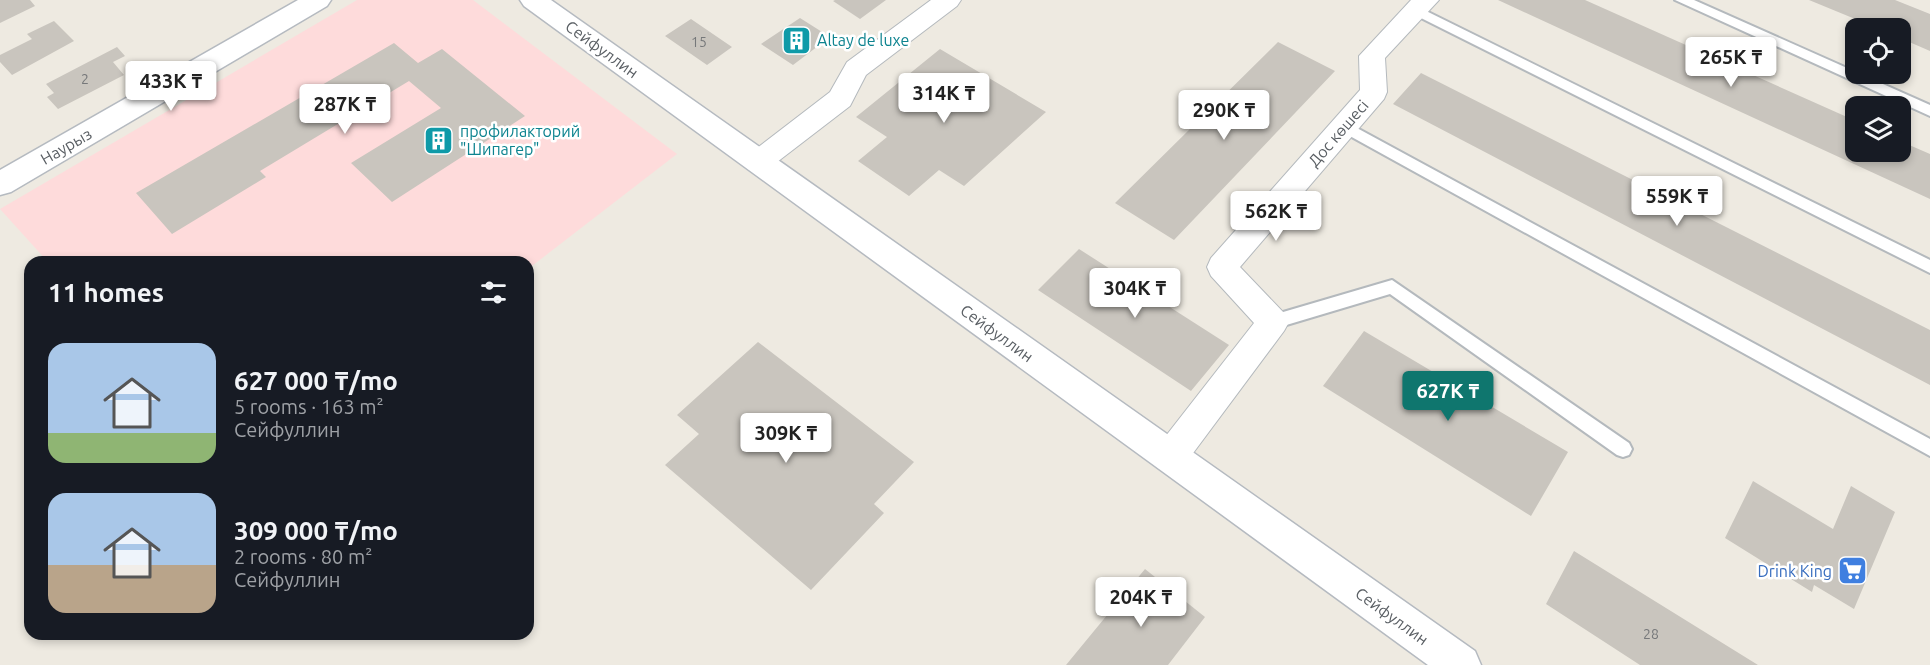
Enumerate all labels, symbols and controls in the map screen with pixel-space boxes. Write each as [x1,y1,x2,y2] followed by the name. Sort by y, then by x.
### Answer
[562,17,642,81] street label: Сейфуллин
[1845,18,1911,162] map controls
[1845,18,1911,84] button: locate
[780,24,812,56] building icon: Altay de luxe
[817,31,909,49] place label: Altay de luxe
[691,34,707,50] house number: 15
[1682,37,1780,88] pin: 265K ₸
[1699,45,1763,68] text: 265K ₸
[122,61,220,112] pin: 433K ₸
[139,69,203,92] text: 433K ₸
[81,71,89,87] house number: 2
[895,73,993,124] pin: 314K ₸
[912,81,976,104] text: 314K ₸
[296,84,394,135] pin: 287K ₸
[1175,90,1273,141] pin: 290K ₸
[313,92,377,115] text: 287K ₸
[1304,96,1372,170] street label: Дос көшесі
[1845,96,1911,162] button: layers
[1192,98,1256,121] text: 290K ₸
[460,122,580,158] place label: профилакторий "Шипагер"
[37,124,95,168] street label: Наурыз
[423,124,455,156] building icon: профилакторий "Шипагер"
[1628,176,1726,227] pin: 559K ₸
[1645,184,1709,207] text: 559K ₸
[1227,191,1325,242] pin: 562K ₸
[1244,199,1308,222] text: 562K ₸
[1086,268,1184,319] pin: 304K ₸
[477,276,510,309] icon: filters
[1103,276,1167,299] text: 304K ₸
[48,278,164,307] text: 11 homes
[957,301,1037,365] street label: Сейфуллин
[234,366,398,395] text: 627 000 ₸/mo
[96,367,168,439] icon: home
[1399,371,1497,422] pin: 627K ₸
[1416,379,1480,402] text: 627K ₸
[234,395,384,418] text: 5 rooms · 163 m²
[737,413,835,464] pin: 309K ₸
[234,418,341,441] text: Сейфуллин
[754,421,818,444] text: 309K ₸
[234,516,398,545] text: 309 000 ₸/mo
[96,517,168,589] icon: home
[234,545,372,568] text: 2 rooms · 80 m²
[1837,555,1869,587] supermarket icon: Drink King
[1758,562,1832,580] place label: Drink King
[234,568,341,591] text: Сейфуллин
[1092,577,1190,628] pin: 204K ₸
[1352,584,1432,648] street label: Сейфуллин
[1109,585,1173,608] text: 204K ₸
[1643,626,1659,642] house number: 28

